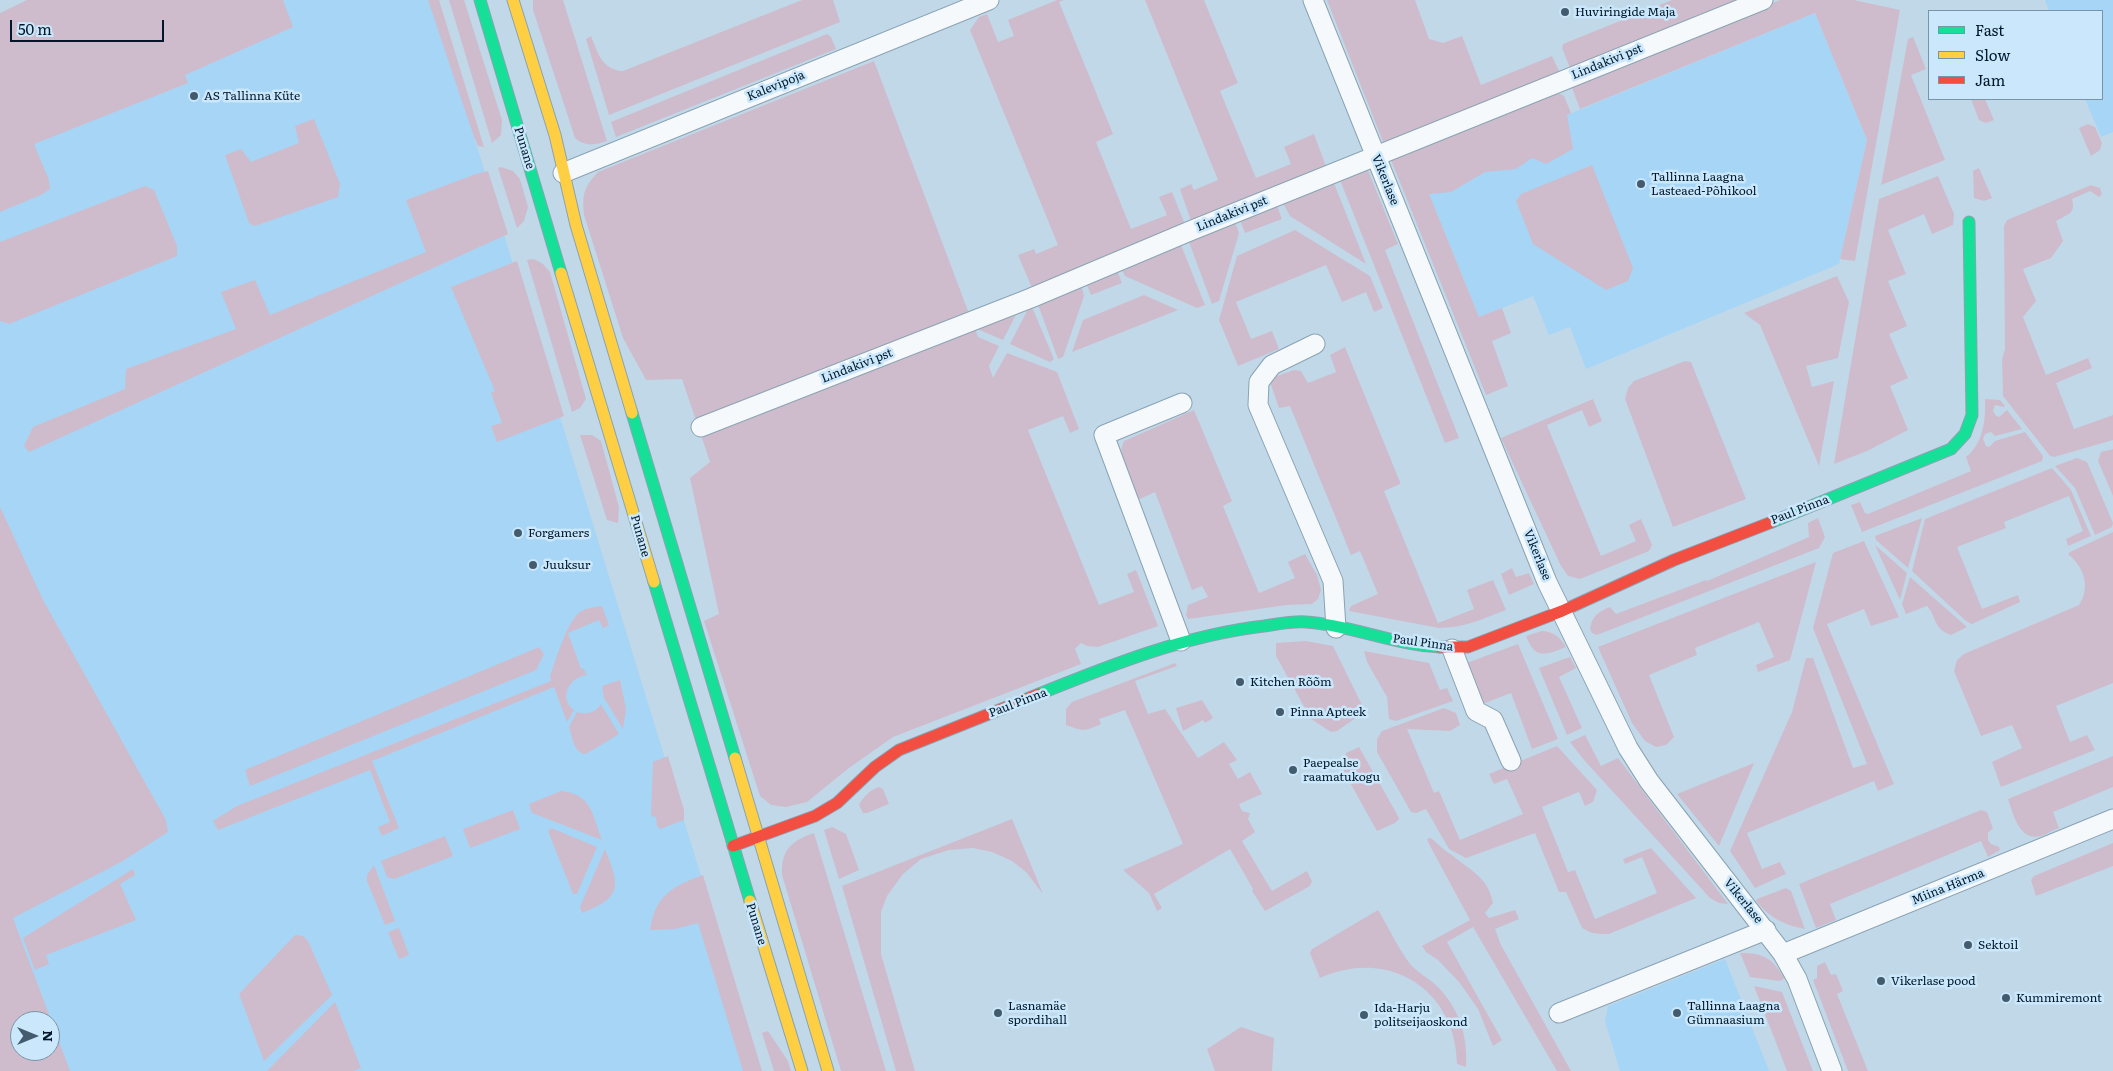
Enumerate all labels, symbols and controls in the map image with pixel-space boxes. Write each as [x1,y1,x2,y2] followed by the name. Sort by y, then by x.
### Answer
[1575,5,1675,19] place label: Huviringide Maja
[1559,6,1571,18] marker: Huviringide Maja
[12,10,166,42] scale bar
[1928,10,2103,100] legend
[18,17,52,40] text: 50 m
[1975,18,2004,41] text: Fast
[1569,41,1645,83] street label: Lindakivi pst
[1975,43,2010,66] text: Slow
[745,68,807,104] street label: Kalevipoja
[1975,68,2005,91] text: Jam
[204,89,300,103] place label: AS Tallinna Küte
[188,90,200,102] marker: AS Tallinna Küte
[511,125,537,171] street label: Punane
[1368,153,1402,207] street label: Vikerlase
[1651,170,1757,198] place label: Tallinna Laagna Lasteaed-Põhikool
[1635,178,1647,190] marker: Tallinna Laagna Lasteaed-Põhikool
[1194,193,1270,235] street label: Lindakivi pst
[819,346,895,386] street label: Lindakivi pst
[1769,492,1831,528] street label: Paul Pinna
[627,513,653,559] street label: Punane
[528,526,589,540] place label: Forgamers
[512,527,524,539] marker: Forgamers
[1520,528,1554,582] street label: Vikerlase
[543,558,590,572] place label: Juuksur
[527,559,539,571] marker: Juuksur
[1392,632,1454,654] street label: Paul Pinna
[1250,675,1332,689] place label: Kitchen Rõõm
[1234,676,1246,688] marker: Kitchen Rõõm
[987,685,1049,721] street label: Paul Pinna
[1290,705,1366,719] place label: Pinna Apteek
[1274,706,1286,718] marker: Pinna Apteek
[1303,756,1380,784] place label: Paepealse raamatukogu
[1287,764,1299,776] marker: Paepealse raamatukogu
[1910,866,1986,908] street label: Miina Härma
[1721,876,1765,926] street label: Vikerlase
[743,901,769,947] street label: Punane
[1978,938,2018,952] place label: Sektoil
[1962,939,1974,951] marker: Sektoil
[1891,974,1976,988] place label: Vikerlase pood
[1875,975,1887,987] marker: Vikerlase pood
[2016,991,2102,1005] place label: Kummiremont
[2000,992,2012,1004] marker: Kummiremont
[1008,999,1067,1027] place label: Lasnamäe spordihall
[1687,999,1780,1027] place label: Tallinna Laagna Gümnaasium
[1374,1001,1468,1029] place label: Ida-Harju politseijaoskond
[992,1007,1004,1019] marker: Lasnamäe spordihall
[1671,1007,1683,1019] marker: Tallinna Laagna Gümnaasium
[1358,1009,1370,1021] marker: Ida-Harju politseijaoskond
[10,1011,60,1061] north arrow
[39,1030,59,1042] text: N

